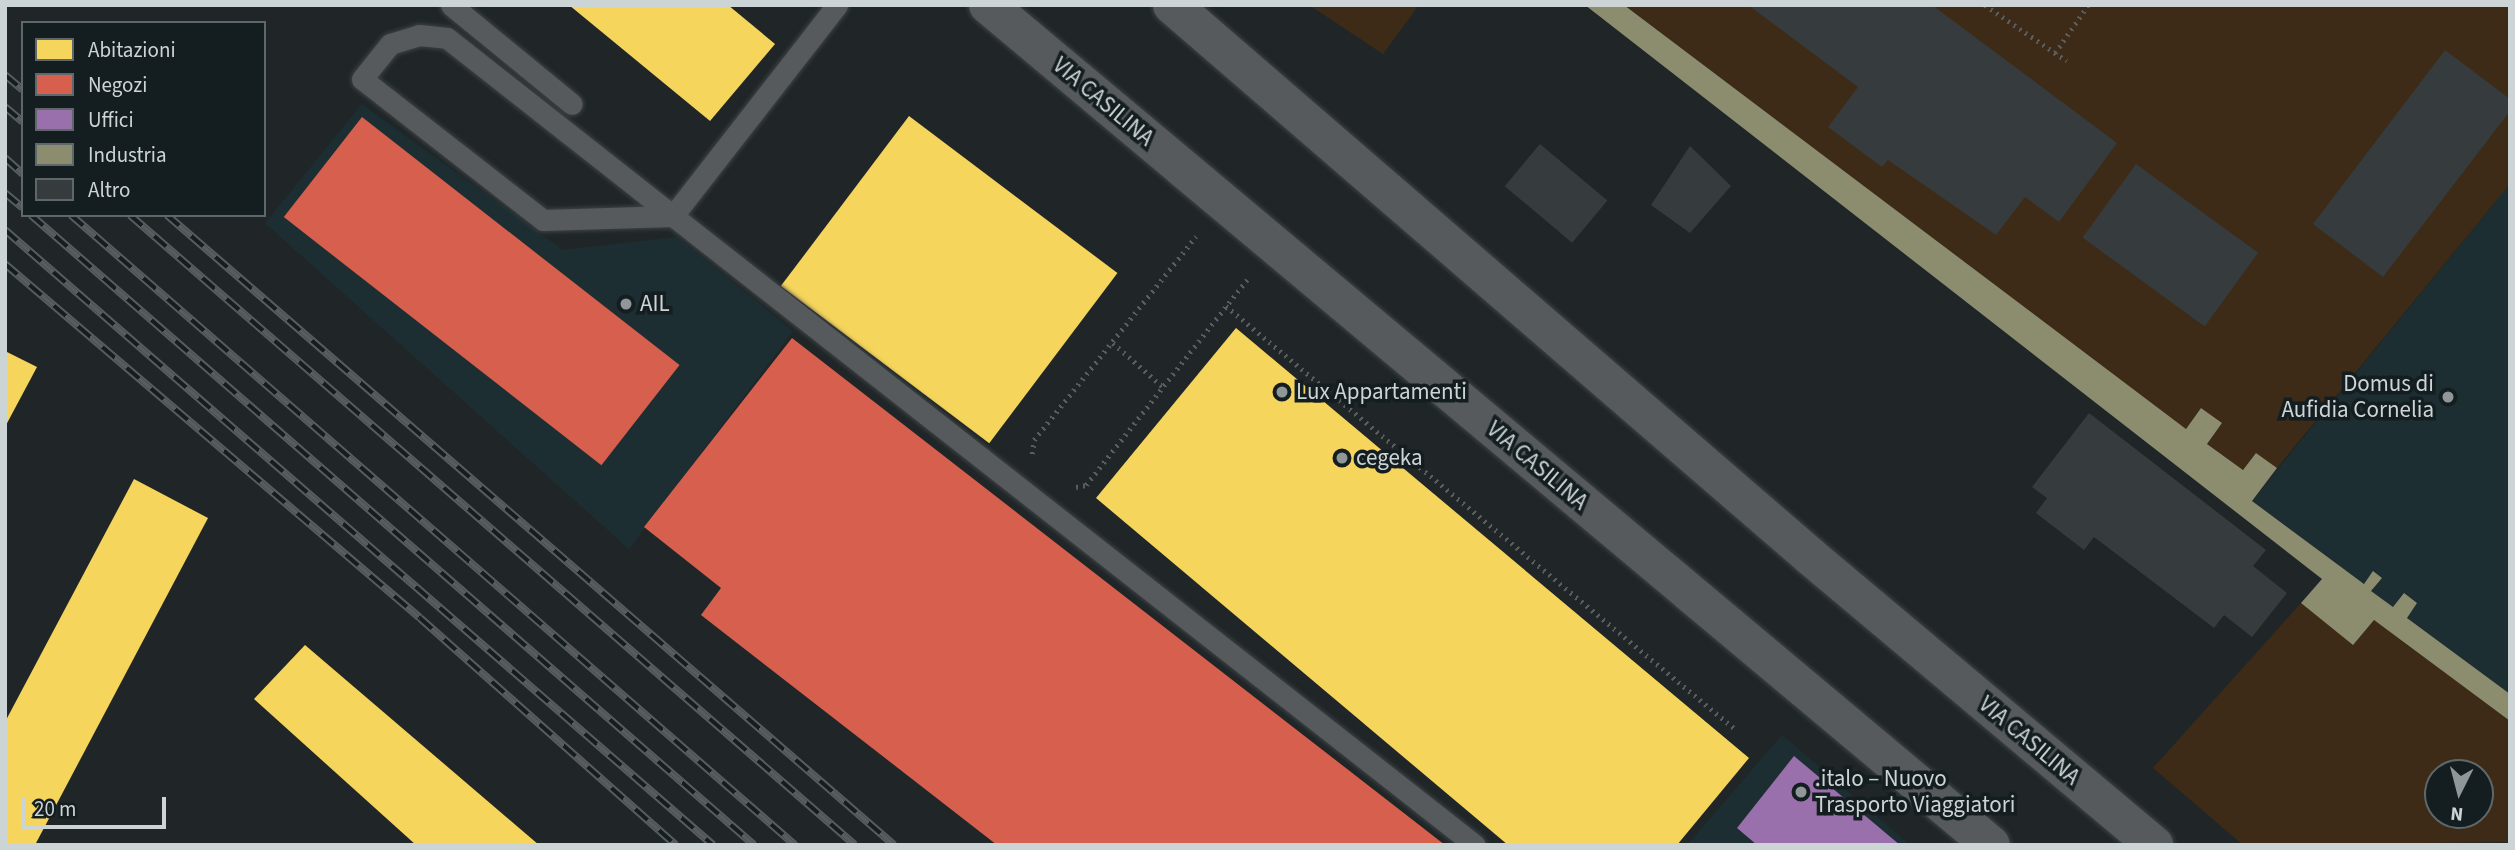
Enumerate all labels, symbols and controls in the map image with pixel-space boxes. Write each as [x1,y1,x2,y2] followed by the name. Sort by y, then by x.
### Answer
[21,21,266,217] legend
[88,35,176,65] text: Abitazioni
[1047,52,1159,152] street label: VIA CASILINA
[88,70,147,100] text: Negozi
[88,105,134,135] text: Uffici
[88,140,167,170] text: Industria
[88,175,130,205] text: Altro
[640,290,670,318] place label: AIL
[618,296,634,312] marker: AIL
[2281,370,2434,424] place label: Domus di Aufidia Cornelia
[1296,378,1467,406] place label: Lux Appartamenti
[1274,384,1290,400] marker: Lux Appartamenti
[2440,389,2456,405] marker: Domus di Aufidia Cornelia
[1481,416,1593,516] street label: VIA CASILINA
[1356,444,1423,472] place label: cegeka
[1334,450,1350,466] marker: cegeka
[1973,691,2085,791] street label: VIA CASILINA
[2424,759,2494,829] north arrow
[1815,765,2015,819] place label: .italo – Nuovo Trasporto Viaggiatori
[24,784,170,828] scale bar
[1793,784,1809,800] marker: .italo – Nuovo Trasporto Viaggiatori
[34,794,76,824] text: 20 m
[2449,799,2465,827] text: N

